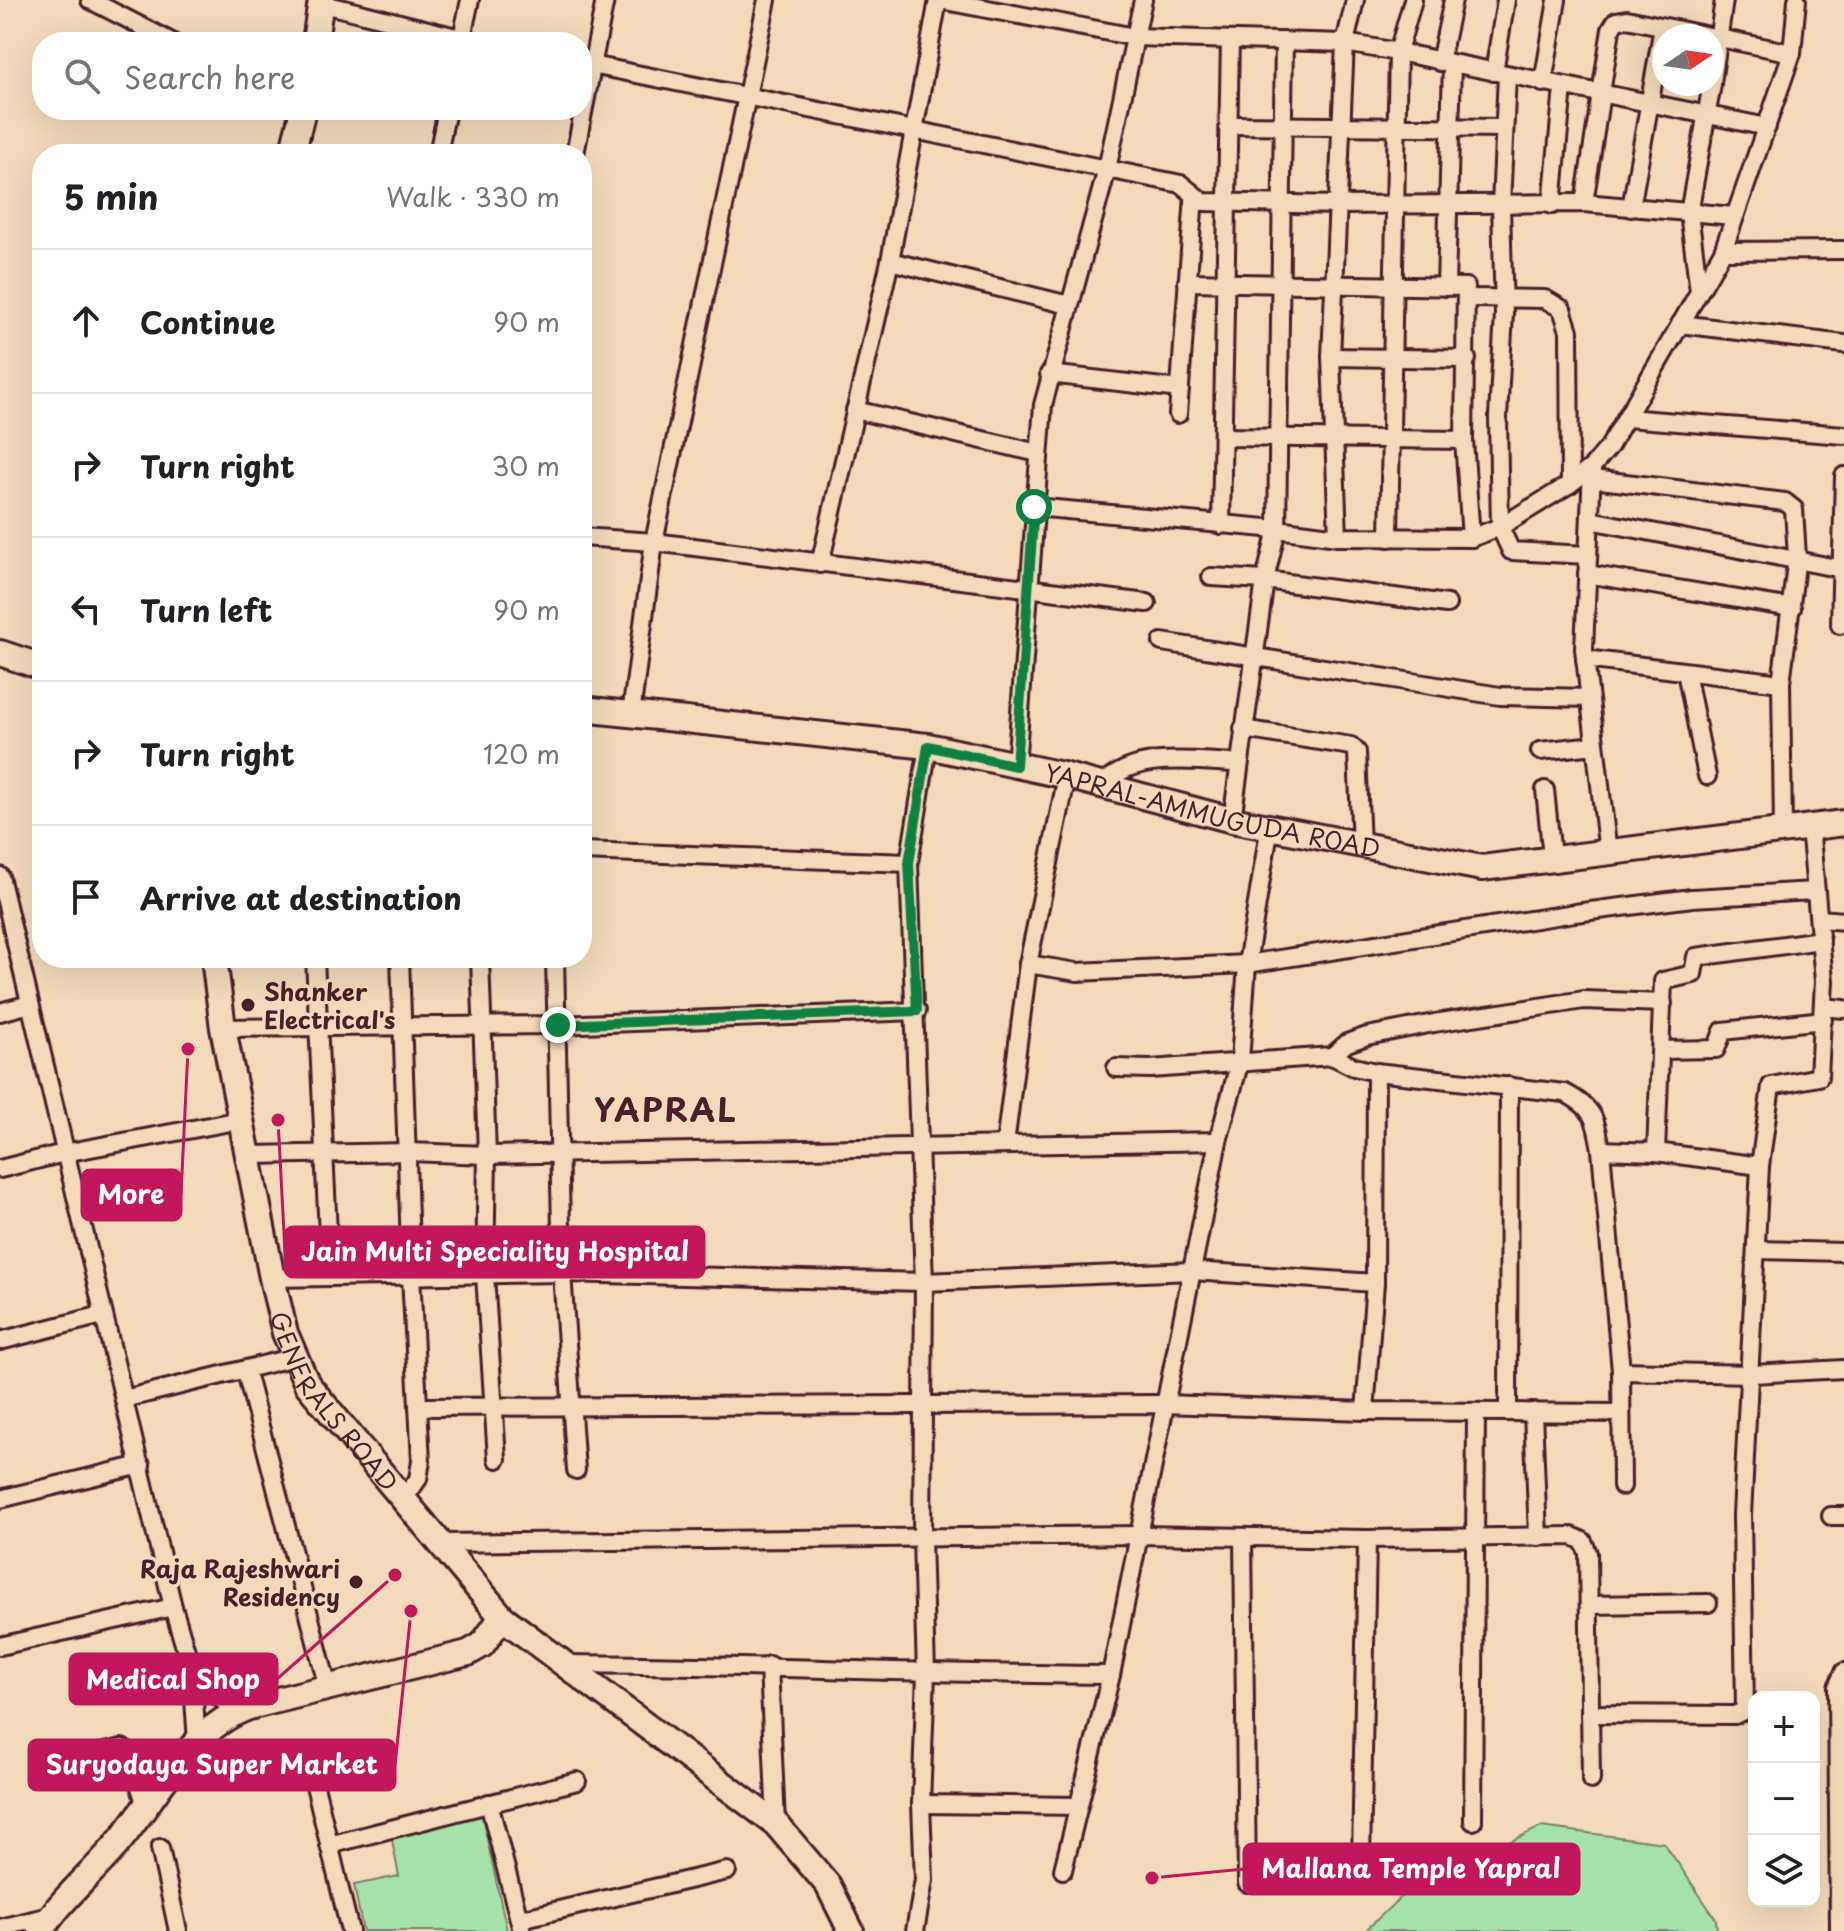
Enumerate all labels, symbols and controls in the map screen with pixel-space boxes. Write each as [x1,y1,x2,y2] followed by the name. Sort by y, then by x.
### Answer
[1652,24,1724,96] north arrow
[32,32,592,120] search box
[60,54,104,98] icon: search
[124,54,296,99] text: Search here
[64,170,158,222] text: 5 min
[386,177,560,216] text: Walk · 330 m
[64,299,108,343] icon: ahead
[140,299,275,344] text: Continue
[493,302,560,341] text: 90 m
[64,443,108,487] icon: right
[140,443,295,488] text: Turn right
[492,446,560,485] text: 30 m
[1016,489,1052,525] route start
[64,587,108,631] icon: left
[140,587,272,632] text: Turn left
[493,590,560,629] text: 90 m
[64,731,108,775] icon: right
[140,731,295,776] text: Turn right
[483,734,560,773] text: 120 m
[1042,754,1384,866] street label: YAPRAL-AMMUGUDA ROAD
[64,875,108,919] icon: arrive
[140,875,462,920] text: Arrive at destination
[264,973,396,1037] place label: Shanker Electrical's
[239,996,257,1014] marker: Shanker Electrical's
[540,1007,576,1043] route end
[594,1085,738,1133] district label: YAPRAL
[82,1170,181,1220] callout: More
[98,1174,164,1213] text: More
[285,1227,704,1277] callout: Jain Multi Speciality Hospital
[301,1231,689,1270] text: Jain Multi Speciality Hospital
[263,1308,407,1499] street label: GENERALS ROAD
[140,1550,340,1614] place label: Raja Rajeshwari Residency
[347,1573,365,1591] marker: Raja Rajeshwari Residency
[70,1654,277,1704] callout: Medical Shop
[86,1659,260,1698] text: Medical Shop
[1748,1691,1820,1907] map controls
[1748,1691,1820,1763] button: +
[29,1740,395,1790] callout: Suryodaya Super Market
[46,1744,378,1783] text: Suryodaya Super Market
[1748,1763,1820,1835] button: −
[1748,1835,1820,1907] button: layers
[1244,1844,1579,1894] callout: Mallana Temple Yapral
[1262,1848,1560,1887] text: Mallana Temple Yapral

